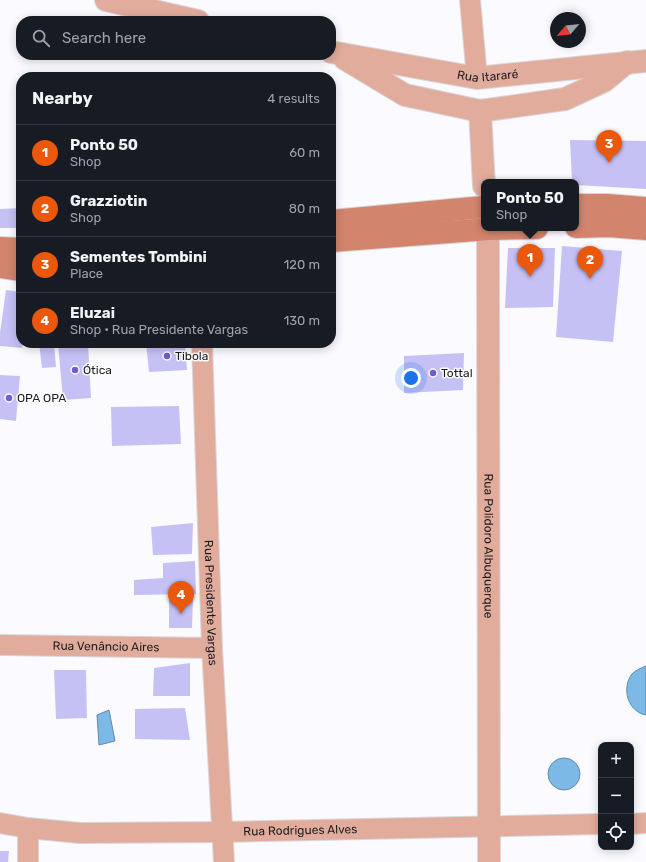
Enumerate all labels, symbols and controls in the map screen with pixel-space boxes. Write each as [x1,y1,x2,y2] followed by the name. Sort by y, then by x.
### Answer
[550,12,586,48] north arrow
[16,16,336,60] search box
[30,27,52,49] icon: search
[62,29,146,47] text: Search here
[456,67,519,85] street label: Rua Itararé
[32,88,93,108] text: Nearby
[267,91,320,106] text: 4 results
[596,130,622,163] pin: 3
[70,136,138,154] text: Ponto 50
[42,145,48,160] text: 1
[289,145,320,160] text: 60 m
[70,154,101,169] text: Shop
[481,179,579,231] popup
[496,189,564,207] text: Ponto 50
[70,192,147,210] text: Grazziotin
[41,201,49,216] text: 2
[289,201,320,216] text: 80 m
[496,207,527,222] text: Shop
[70,210,101,225] text: Shop
[517,244,543,277] pin: 1
[577,246,603,279] pin: 2
[70,248,207,266] text: Sementes Tombini
[41,257,49,272] text: 3
[284,257,320,272] text: 120 m
[70,266,103,281] text: Place
[70,304,115,322] text: Eluzai
[41,313,49,328] text: 4
[284,313,320,328] text: 130 m
[70,322,248,337] text: Shop · Rua Presidente Vargas
[175,349,208,363] place label: Tibola
[162,351,172,361] marker: Tibola
[83,363,112,377] place label: Ótica
[70,365,80,375] marker: Ótica
[441,366,473,380] place label: Tottal
[401,368,421,388] your location
[428,368,438,378] marker: Tottal
[17,391,66,405] place label: OPA OPA
[4,393,14,403] marker: OPA OPA
[481,473,496,619] street label: Rua Polidoro Albuquerque
[201,540,220,666] street label: Rua Presidente Vargas
[168,581,194,614] pin: 4
[52,639,160,654] street label: Rua Venâncio Aires
[598,742,634,850] map controls
[598,742,634,778] button: +
[598,778,634,814] button: −
[598,814,634,850] button: locate
[243,822,358,839] street label: Rua Rodrigues Alves

